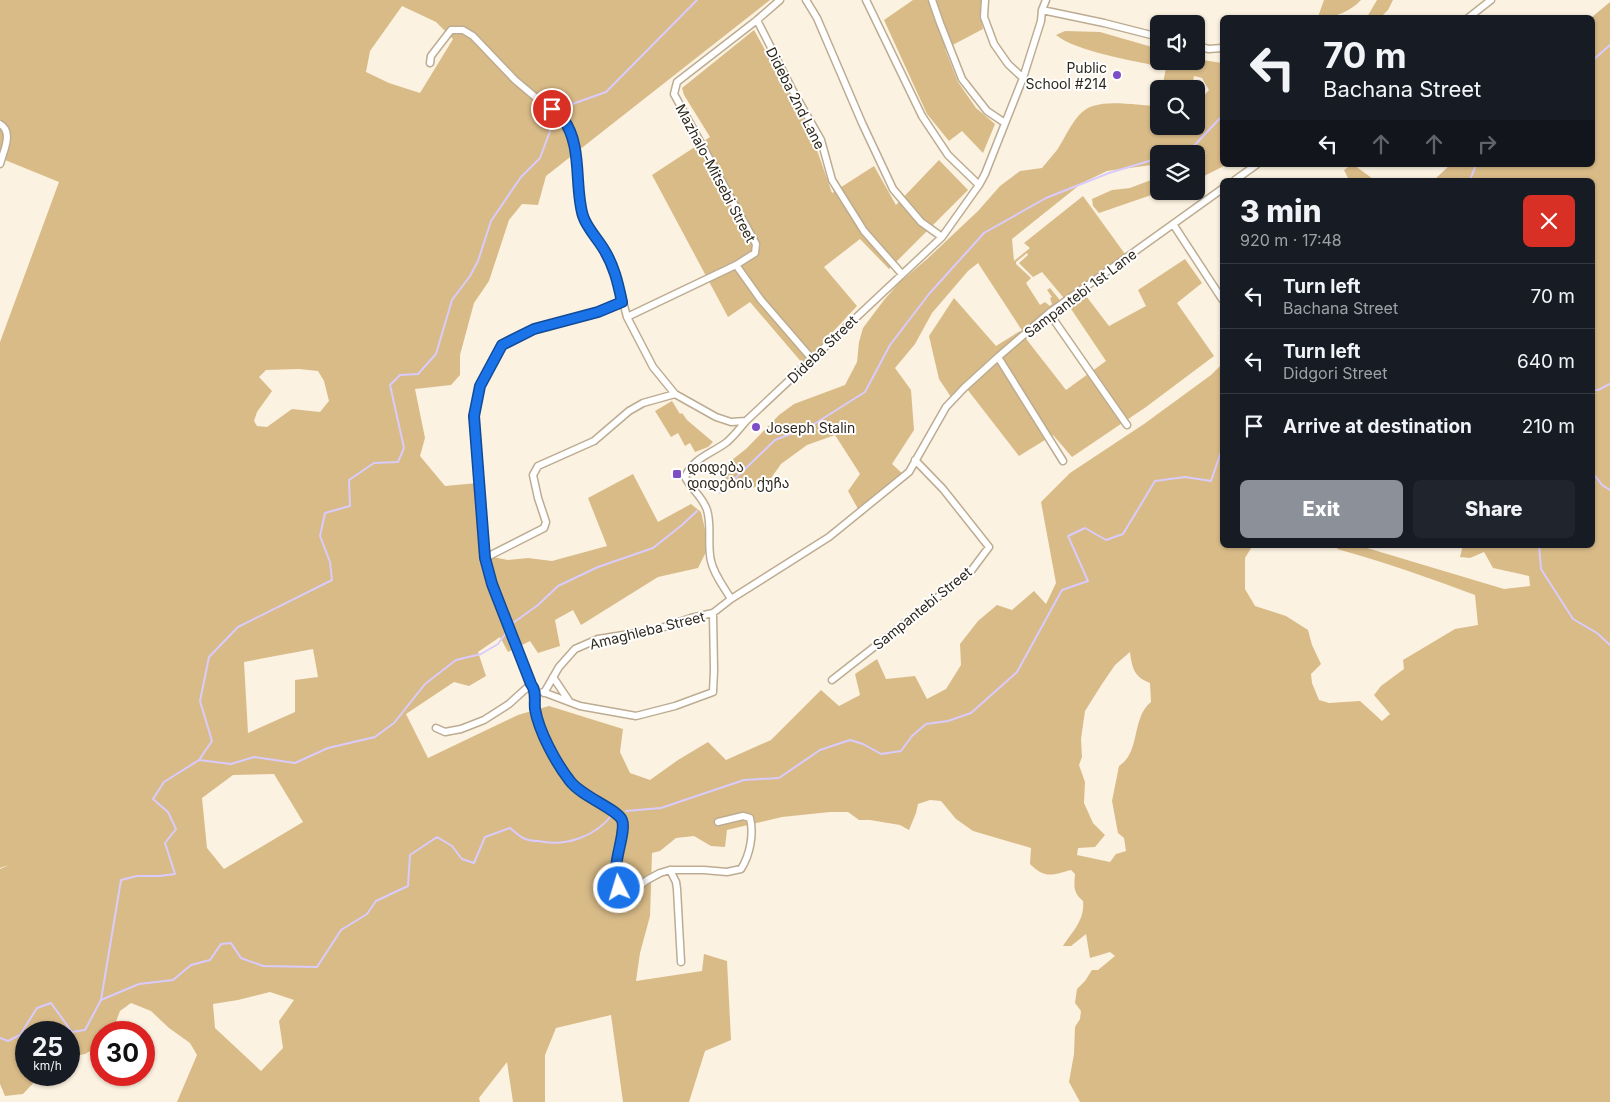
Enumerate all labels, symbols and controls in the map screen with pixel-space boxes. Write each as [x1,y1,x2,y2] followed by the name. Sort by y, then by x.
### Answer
[1150,15,1205,200] map controls
[1150,15,1205,70] button: sound
[1323,34,1407,76] text: 70 m
[1240,35,1305,100] icon: left
[763,44,829,152] street label: Dideba 2nd Lane
[1025,59,1107,92] place label: Public School #214
[1111,69,1123,81] marker: Public School #214
[1323,76,1481,102] text: Bachana Street
[1150,80,1205,135] button: search
[531,88,573,130] pin
[538,95,566,123] icon: arrive
[672,101,760,245] street label: Mazhalo-Mitsebi Street
[1314,130,1342,158] icon: left
[1367,130,1395,158] icon: ahead
[1420,130,1448,158] icon: ahead
[1473,130,1501,158] icon: right
[1150,145,1205,200] button: layers
[1240,193,1322,229] text: 3 min
[1523,195,1575,247] button: close
[1240,230,1342,250] text: 920 m · 17:48
[1020,245,1140,341] street label: Sampantebi 1st Lane
[1283,275,1361,298] text: Turn left
[1240,282,1268,310] icon: left
[1531,285,1575,308] text: 70 m
[1283,298,1398,318] text: Bachana Street
[784,311,861,386] street label: Dideba Street
[1283,340,1361,363] text: Turn left
[1240,347,1268,375] icon: left
[1517,350,1575,373] text: 640 m
[1283,363,1387,383] text: Didgori Street
[1240,412,1268,440] icon: arrive
[1283,415,1472,438] text: Arrive at destination
[1522,415,1575,438] text: 210 m
[766,419,855,436] place label: Joseph Stalin
[750,421,762,433] marker: Joseph Stalin
[687,458,789,492] place label: დიდება დიდების ქუჩა
[671,468,683,480] marker: დიდება დიდების ქუჩა
[1240,480,1403,538] button: Exit
[1413,480,1575,538] button: Share
[869,563,975,653] street label: Sampantebi Street
[588,607,707,653] street label: Amaghleba Street
[592,861,644,913] position arrow
[90,1021,155,1086] speed limit sign: 30
[32,1032,63,1062] text: 25
[33,1058,62,1073] text: km/h

